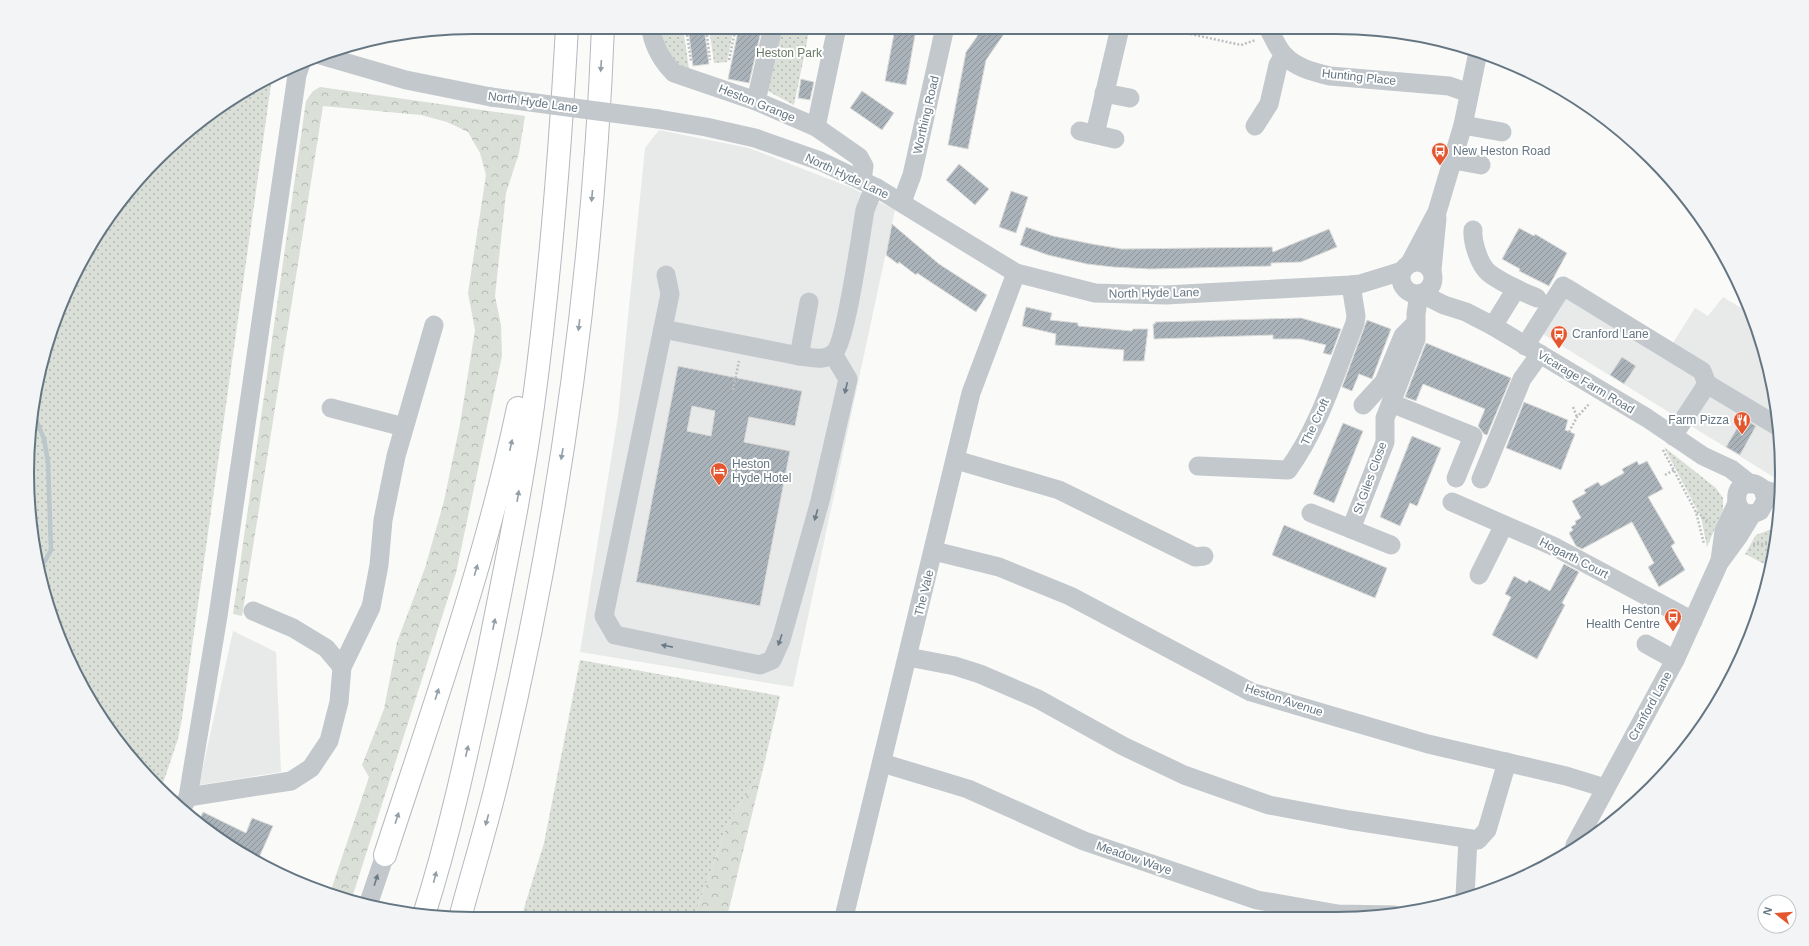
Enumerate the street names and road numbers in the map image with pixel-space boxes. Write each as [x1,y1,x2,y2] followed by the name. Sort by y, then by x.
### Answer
[1321,66,1397,88] street label: Hunting Place
[910,75,942,155] street label: Worthing Road
[717,81,798,125] street label: Heston Grange
[487,89,579,115] street label: North Hyde Lane
[803,150,891,202] street label: North Hyde Lane
[1109,285,1200,301] street label: North Hyde Lane
[1535,348,1637,416] street label: Vicarage Farm Road
[1298,396,1332,448] street label: The Croft
[1350,440,1390,516] street label: St Giles Close
[1537,535,1611,582] street label: Hogarth Court
[912,568,937,618] street label: The Vale
[1625,669,1675,743] street label: Cranford Lane
[1243,681,1325,719] street label: Heston Avenue
[1094,839,1174,878] street label: Meadow Waye

